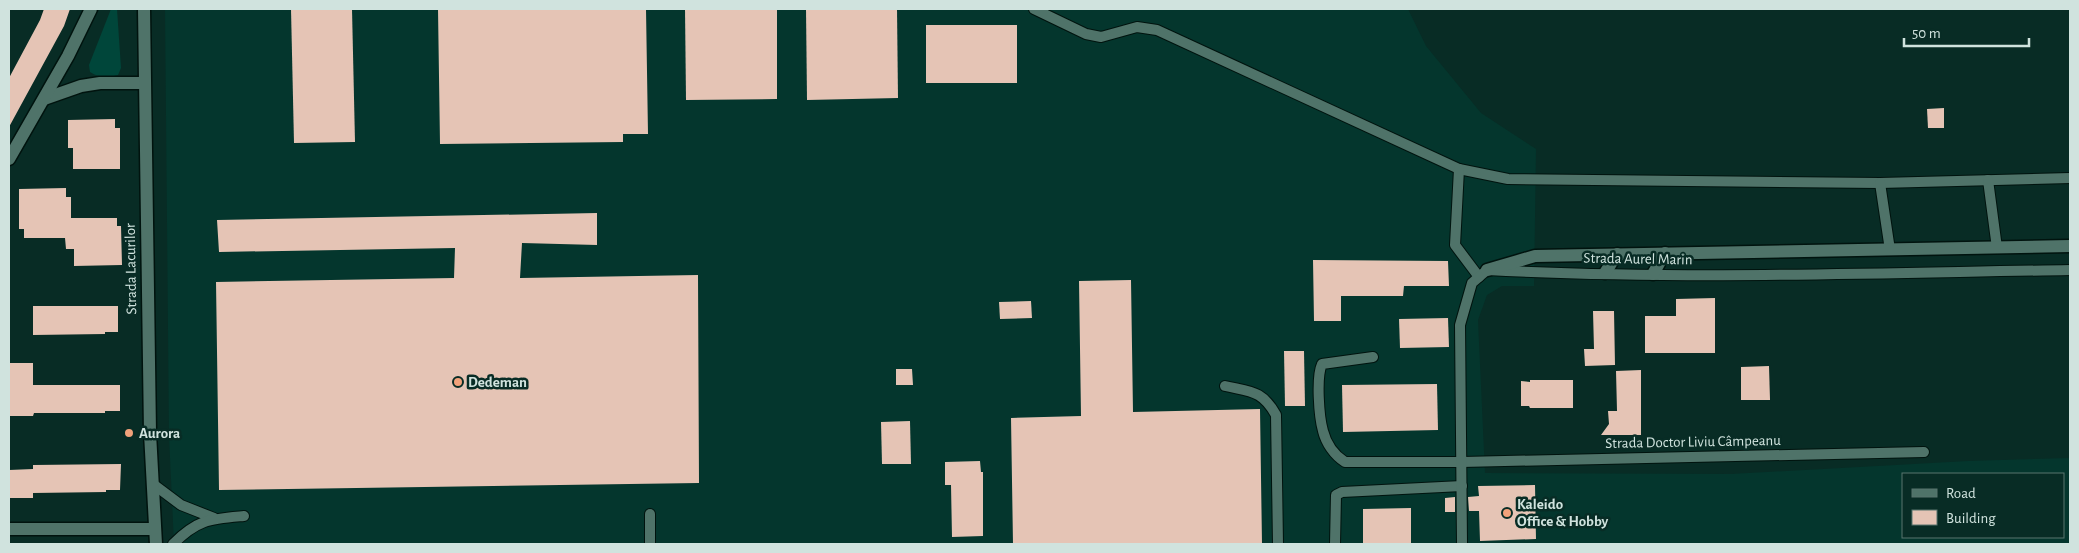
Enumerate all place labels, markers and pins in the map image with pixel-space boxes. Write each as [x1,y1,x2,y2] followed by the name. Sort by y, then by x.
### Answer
[468,375,527,390] place label: Dedeman
[452,376,464,388] marker: Dedeman
[139,426,180,441] place label: Aurora
[123,427,135,439] marker: Aurora
[1517,497,1609,529] place label: Kaleido Office & Hobby
[1501,507,1513,519] marker: Kaleido Office & Hobby

